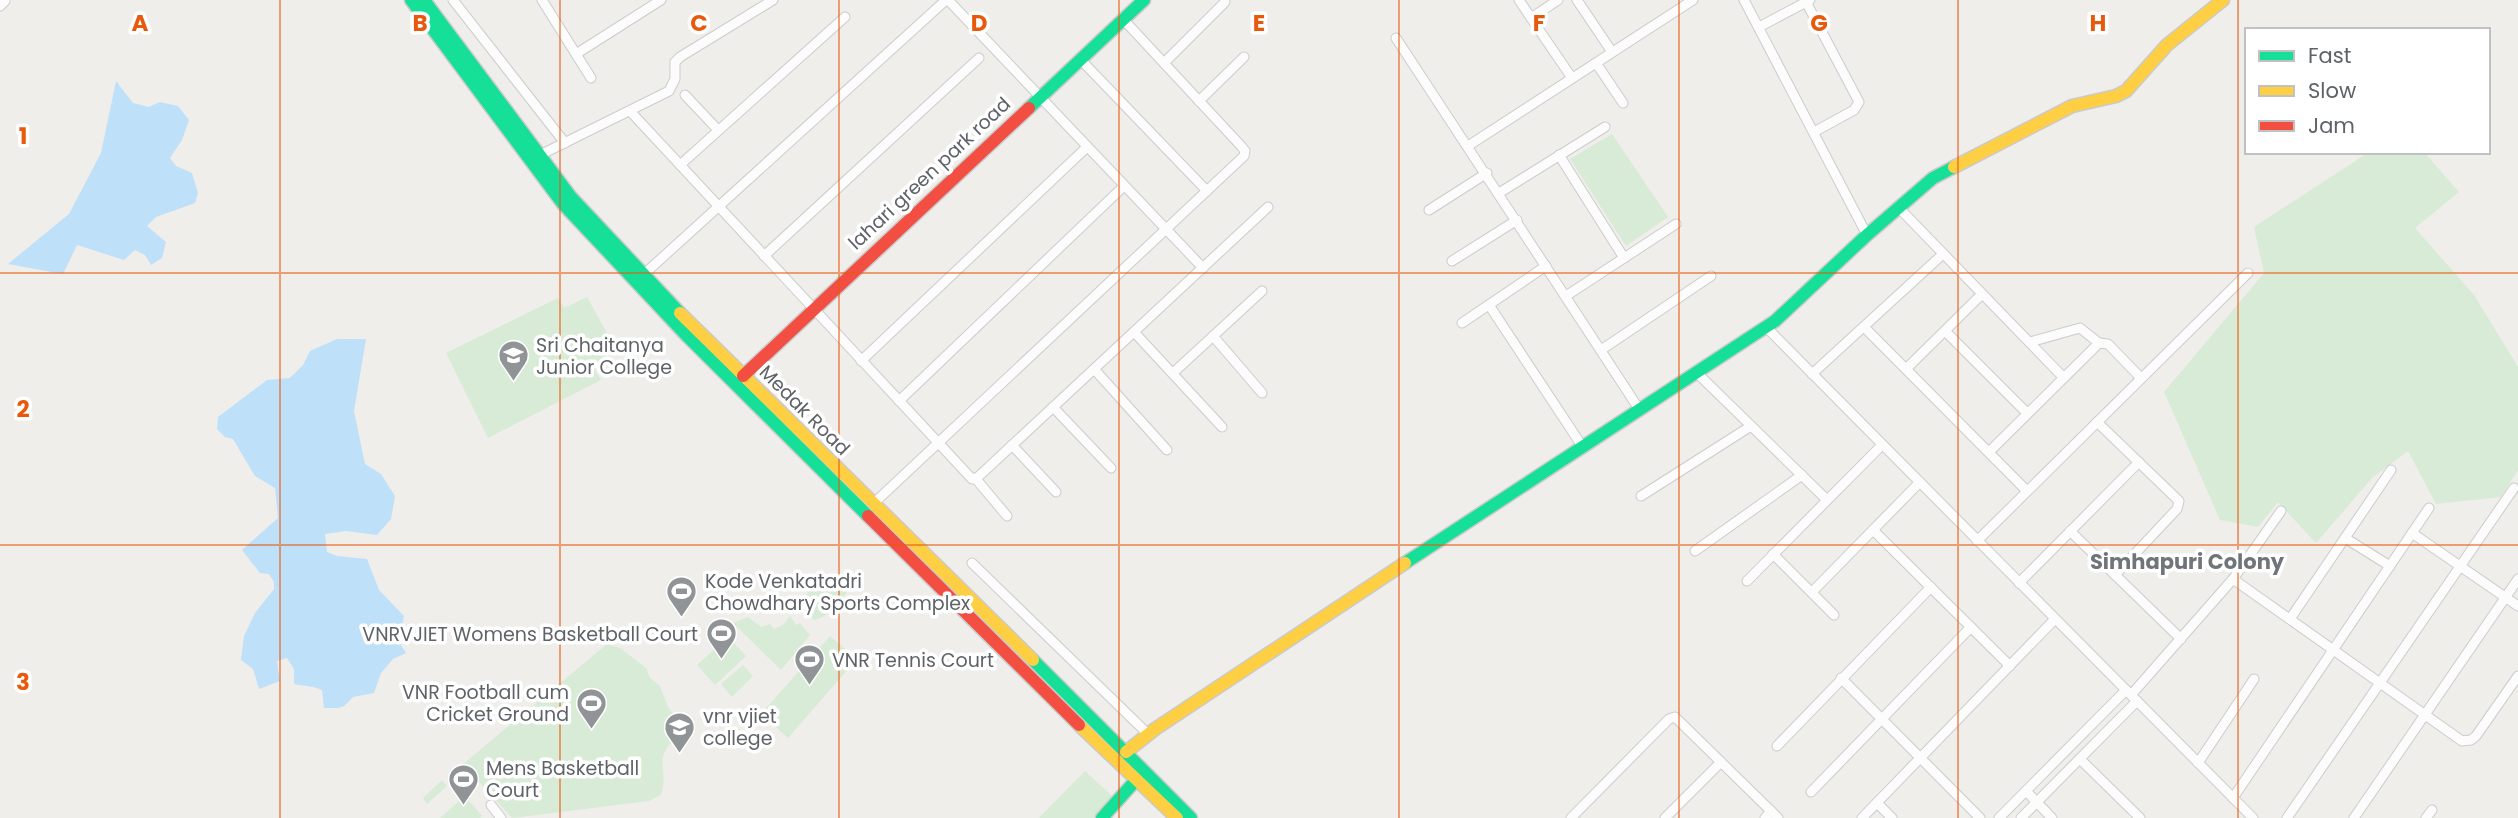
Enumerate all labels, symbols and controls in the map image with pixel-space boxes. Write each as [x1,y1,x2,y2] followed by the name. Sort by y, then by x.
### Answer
[132,7,149,39] text: A
[412,7,428,39] text: B
[690,7,708,39] text: C
[971,7,987,39] text: D
[1253,7,1265,39] text: E
[1533,7,1545,39] text: F
[1810,7,1828,39] text: G
[2090,7,2106,39] text: H
[2245,28,2490,154] legend
[2308,41,2351,70] text: Fast
[2308,76,2356,105] text: Slow
[842,91,1016,256] street label: lahari green park road
[2308,111,2355,140] text: Jam
[19,120,27,152] text: 1
[536,332,672,381] place label: Sri Chaitanya Junior College
[496,339,530,383] school or university icon: Sri Chaitanya Junior College
[753,359,856,462] street label: Medak Road
[16,393,30,425] text: 2
[2090,547,2285,576] district label: Simhapuri Colony
[705,568,970,617] place label: Kode Venkatadri Chowdhary Sports Complex
[665,575,699,619] sports icon: Kode Venkatadri Chowdhary Sports Complex
[704,617,738,661] sports icon: VNRVJIET Womens Basketball Court
[362,621,698,648] place label: VNRVJIET Womens Basketball Court
[792,643,826,687] sports icon: VNR Tennis Court
[832,647,994,674] place label: VNR Tennis Court
[16,666,30,698] text: 3
[402,679,569,728] place label: VNR Football cum Cricket Ground
[575,686,609,730] sports icon: VNR Football cum Cricket Ground
[703,703,777,752] place label: vnr vjiet college
[663,710,697,754] school or university icon: vnr vjiet college
[486,755,639,804] place label: Mens Basketball Court
[446,762,480,806] sports icon: Mens Basketball Court

